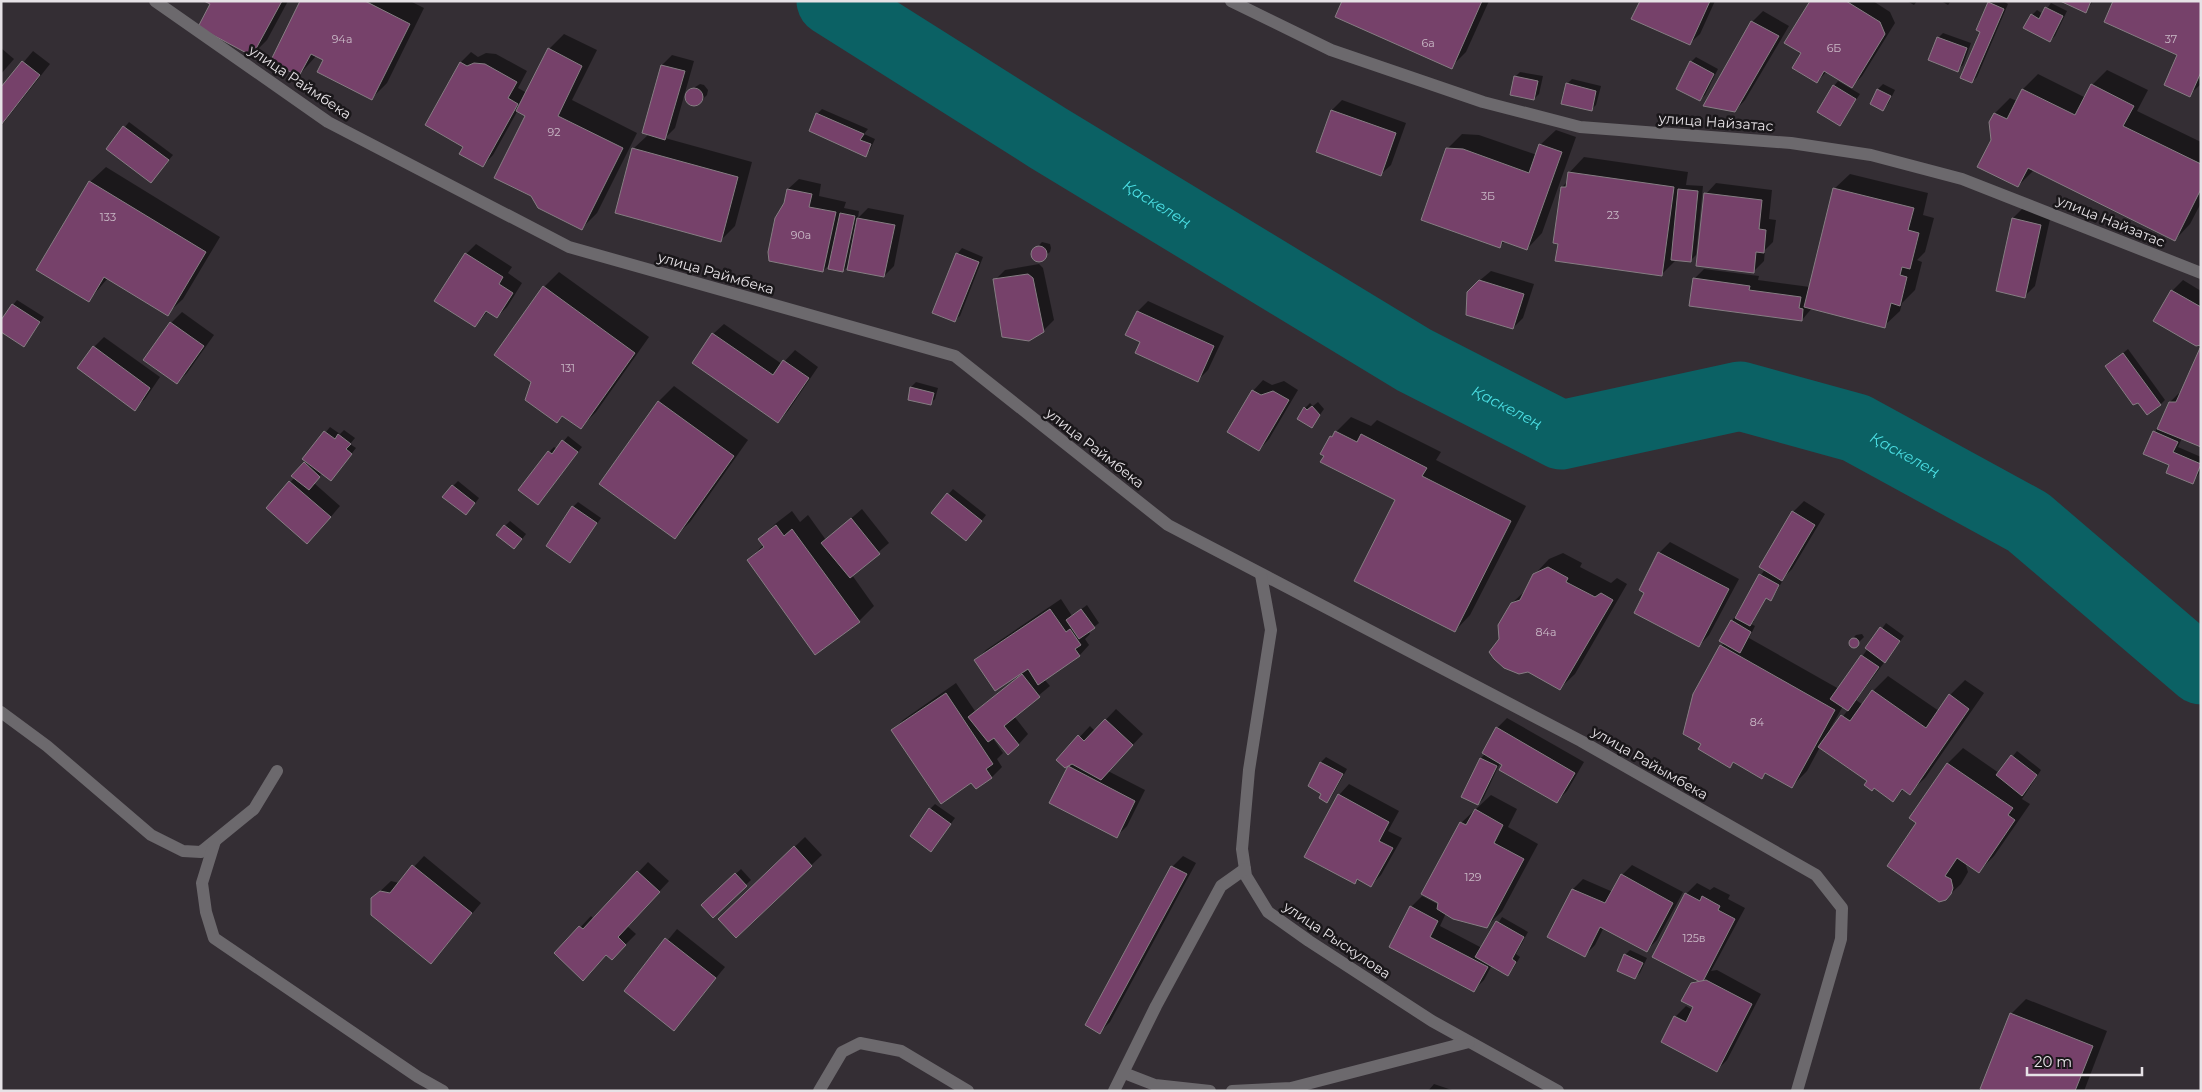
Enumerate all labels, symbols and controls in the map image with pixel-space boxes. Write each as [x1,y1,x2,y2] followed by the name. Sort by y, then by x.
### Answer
[332,32,352,46] house number: 94а
[2165,32,2177,46] house number: 37
[1421,36,1435,50] house number: 6а
[244,40,355,123] street label: улица Раймбека
[1827,41,1841,55] house number: 6Б
[1657,109,1774,135] street label: улица Найзатас
[548,125,560,139] house number: 92
[1119,176,1195,232] water label: Қаскелең
[1481,189,1495,203] house number: 3Б
[2053,191,2168,251] street label: улица Найзатас
[1607,208,1619,222] house number: 23
[100,210,116,224] house number: 133
[791,228,811,242] house number: 90а
[655,248,776,298] street label: улица Раймбека
[561,361,575,375] house number: 131
[1469,381,1546,433] water label: Қаскелең
[1041,403,1148,492] street label: улица Раймбека
[1867,428,1943,481] water label: Қаскелең
[1535,625,1557,639] house number: 84а
[1750,715,1765,729] house number: 84
[1588,722,1711,804] street label: улица Райымбека
[1465,870,1482,884] house number: 129
[1279,897,1394,983] street label: улица Рыскулова
[1682,931,1706,945] house number: 125в
[2027,1044,2142,1076] scale bar
[2034,1052,2072,1071] text: 20 m

